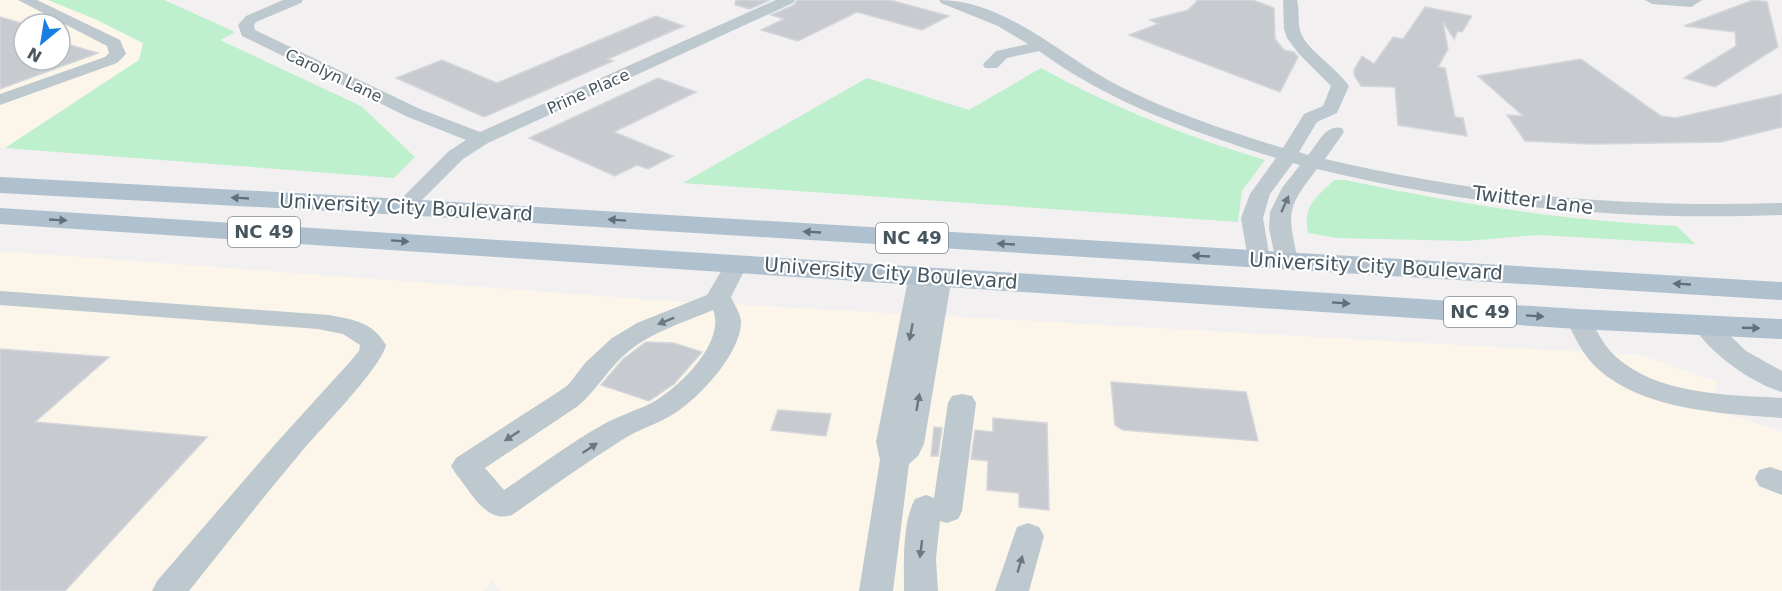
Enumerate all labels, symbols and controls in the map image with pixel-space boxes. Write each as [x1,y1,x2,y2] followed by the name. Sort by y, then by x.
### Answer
[12,12,72,72] north arrow
[24,43,45,66] text: N
[282,45,385,106] street label: Carolyn Lane
[544,65,632,118] street label: Prine Place
[1470,181,1595,219] street label: Twitter Lane
[279,188,533,226] street label: University City Boulevard
[231,193,250,202] one-way arrow
[1280,196,1289,213] one-way arrow
[49,215,68,224] one-way arrow
[608,215,627,225] one-way arrow
[228,217,300,247] road number: NC 49
[876,223,948,253] road number: NC 49
[802,228,821,237] one-way arrow
[390,236,409,245] one-way arrow
[997,239,1016,249] one-way arrow
[1249,247,1503,285] street label: University City Boulevard
[1191,251,1210,260] one-way arrow
[763,252,1019,294] street label: University City Boulevard
[1672,279,1691,289] one-way arrow
[1444,297,1516,327] road number: NC 49
[1331,298,1350,308] one-way arrow
[1526,312,1545,321] one-way arrow
[657,317,675,326] one-way arrow
[906,323,915,342] one-way arrow
[1741,323,1760,333] one-way arrow
[914,392,923,411] one-way arrow
[504,430,520,441] one-way arrow
[582,442,598,453] one-way arrow
[916,539,926,558] one-way arrow
[1016,555,1025,573] one-way arrow

